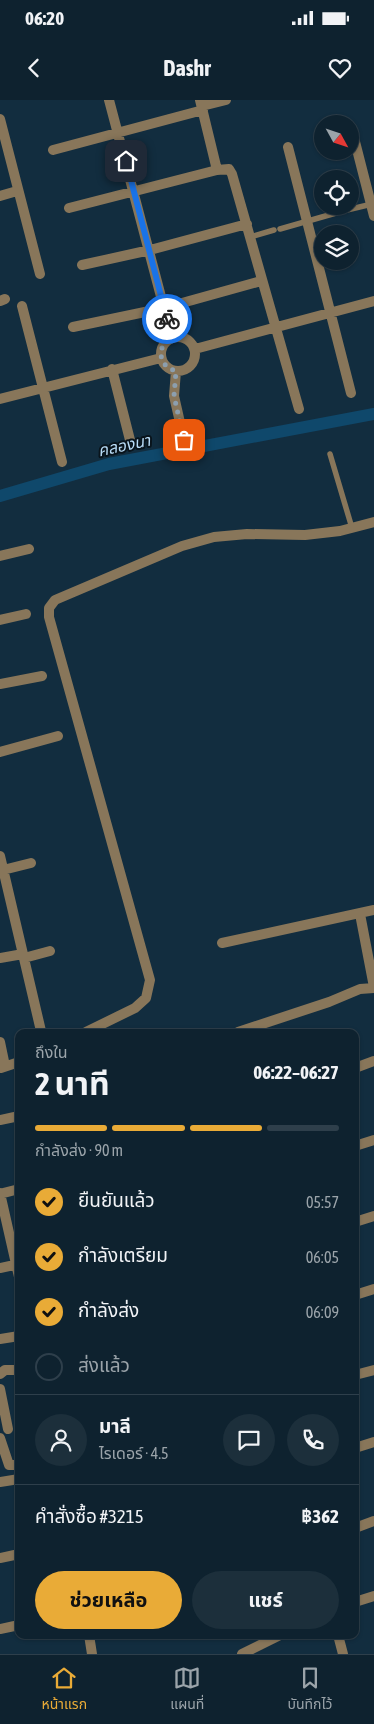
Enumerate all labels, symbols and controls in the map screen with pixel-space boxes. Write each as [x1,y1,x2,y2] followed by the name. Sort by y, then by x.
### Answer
[25,7,64,29] text: 06:20
[20,54,48,82] icon: back
[326,54,354,82] icon: heart
[163,55,211,81] text: Dashr
[314,115,359,160] north arrow
[314,115,359,270] map controls
[105,140,147,182] pin
[112,147,140,175] icon: home
[314,170,359,215] button: locate
[314,225,359,270] button: layers
[142,294,192,344] courier
[153,305,181,333] icon: bike
[163,419,205,461] pin
[170,426,198,454] icon: bag
[96,430,153,459] water label: คลองนา
[35,1043,68,1061] text: ถึงใน
[253,1061,339,1083] text: 06:22–06:27
[35,1065,110,1102] text: 2 นาที
[35,1141,123,1159] text: กำลังส่ง · 90 m
[35,1188,63,1216] icon: check
[78,1189,155,1211] text: ยืนยันแล้ว
[306,1193,339,1211] text: 05:57
[35,1243,63,1271] icon: check
[78,1244,168,1266] text: กำลังเตรียม
[306,1248,339,1266] text: 06:05
[35,1298,63,1326] icon: check
[78,1299,139,1321] text: กำลังส่ง
[306,1303,339,1321] text: 06:09
[78,1354,130,1376] text: ส่งแล้ว
[35,1414,87,1466] button: person
[223,1414,275,1466] button: chat
[287,1414,339,1466] button: phone
[99,1415,131,1437] text: มาลี
[99,1444,169,1462] text: ไรเดอร์ · 4.5
[35,1505,144,1527] text: คำสั่งซื้อ #3215
[301,1505,339,1527] text: ฿362
[35,1571,182,1629] button: ช่วยเหลือ
[192,1571,339,1629] button: แชร์
[42,1664,87,1715] tab: หน้าแรก
[170,1664,204,1715] tab: แผนที่
[287,1664,332,1715] tab: บันทึกไว้

